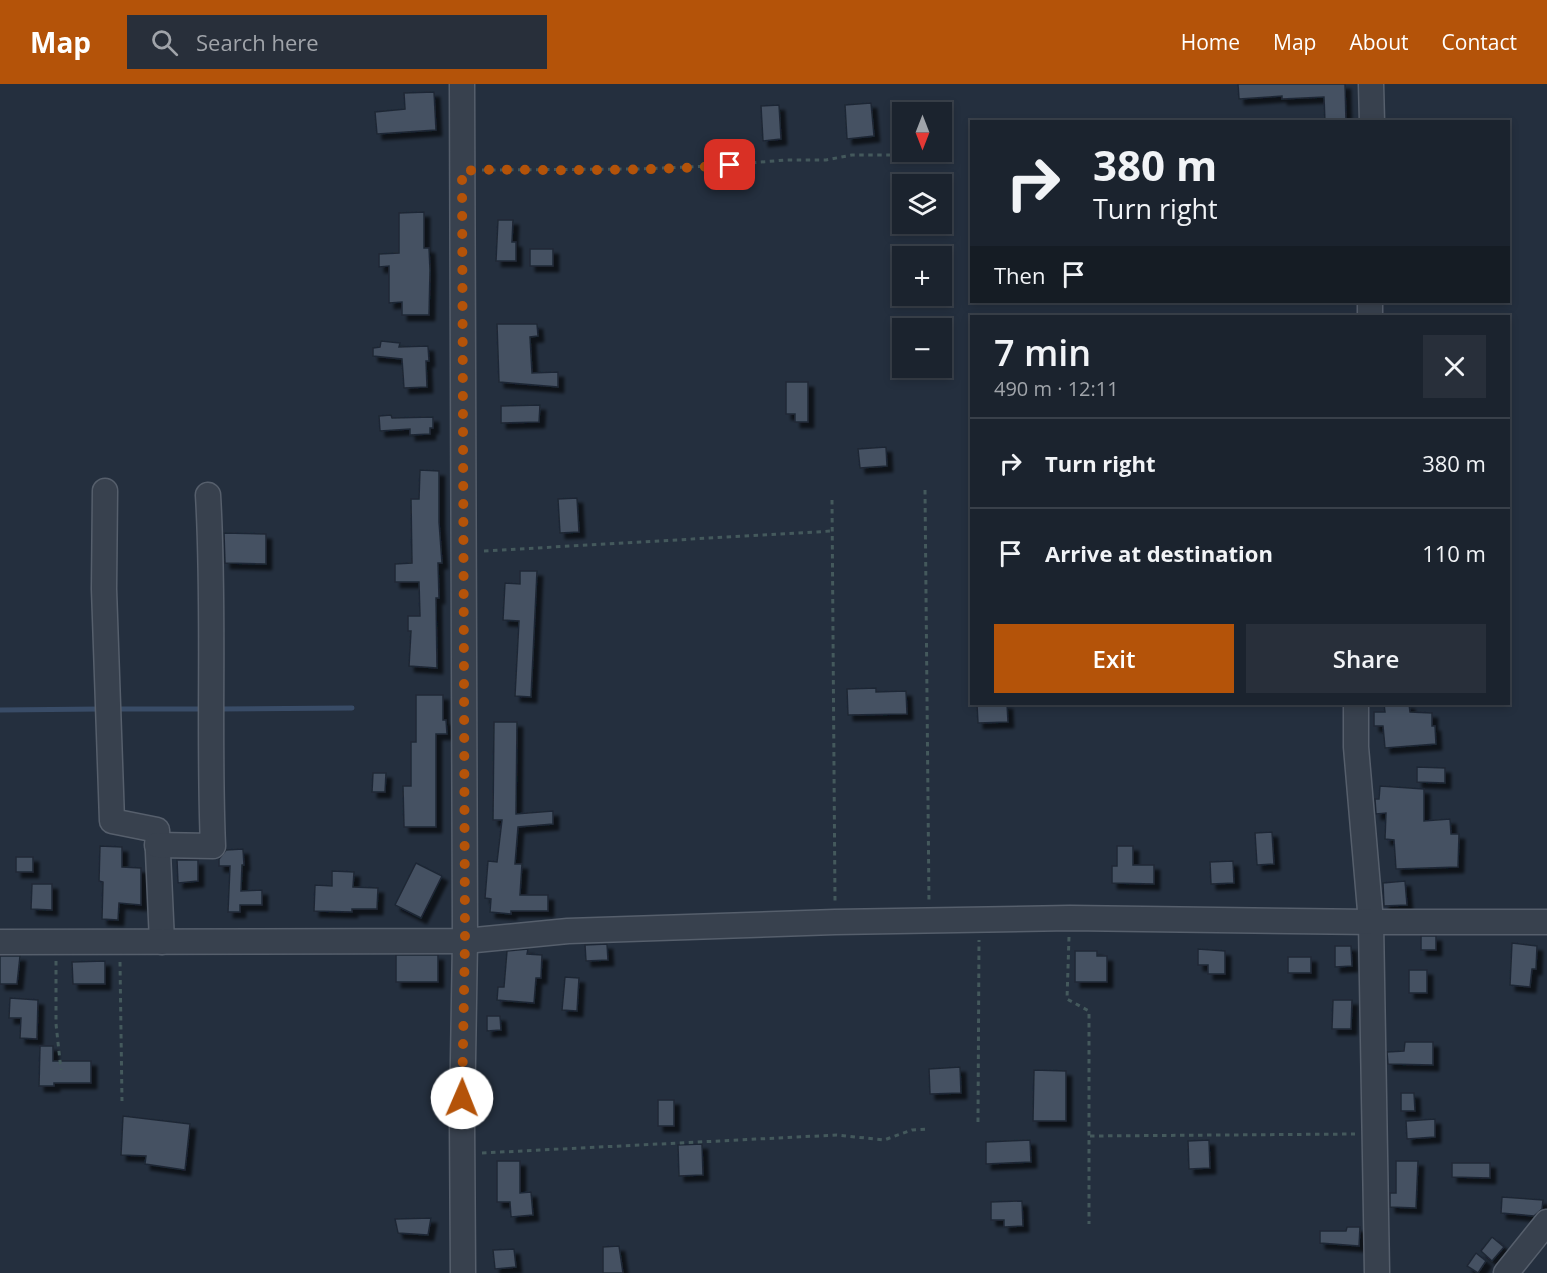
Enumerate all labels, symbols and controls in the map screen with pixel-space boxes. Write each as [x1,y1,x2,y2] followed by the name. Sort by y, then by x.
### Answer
[127,15,547,69] search box
[30,23,91,61] text: Map
[148,26,181,59] icon: search
[196,27,319,57] text: Search here
[1181,28,1240,56] text: Home
[1273,28,1316,56] text: Map
[1349,28,1409,56] text: About
[1442,28,1517,56] text: Contact
[892,102,952,162] north arrow
[892,102,952,378] map controls
[1093,136,1217,193] text: 380 m
[704,139,755,190] pin
[994,144,1072,222] icon: right
[713,148,746,181] icon: arrive
[892,174,952,234] button: layers
[1093,190,1218,227] text: Turn right
[892,246,952,306] button: +
[1057,258,1090,291] icon: arrive
[994,260,1045,290] text: Then
[892,318,952,378] button: −
[994,328,1091,377] text: 7 min
[1423,335,1486,398] button: close
[994,375,1119,402] text: 490 m · 12:11
[994,447,1027,480] icon: right
[1045,448,1156,478] text: Turn right
[1422,448,1486,478] text: 380 m
[994,537,1027,570] icon: arrive
[1045,538,1273,568] text: Arrive at destination
[1422,538,1486,568] text: 110 m
[994,624,1234,693] button: Exit
[1246,624,1486,693] button: Share
[430,1066,494,1130] position arrow

